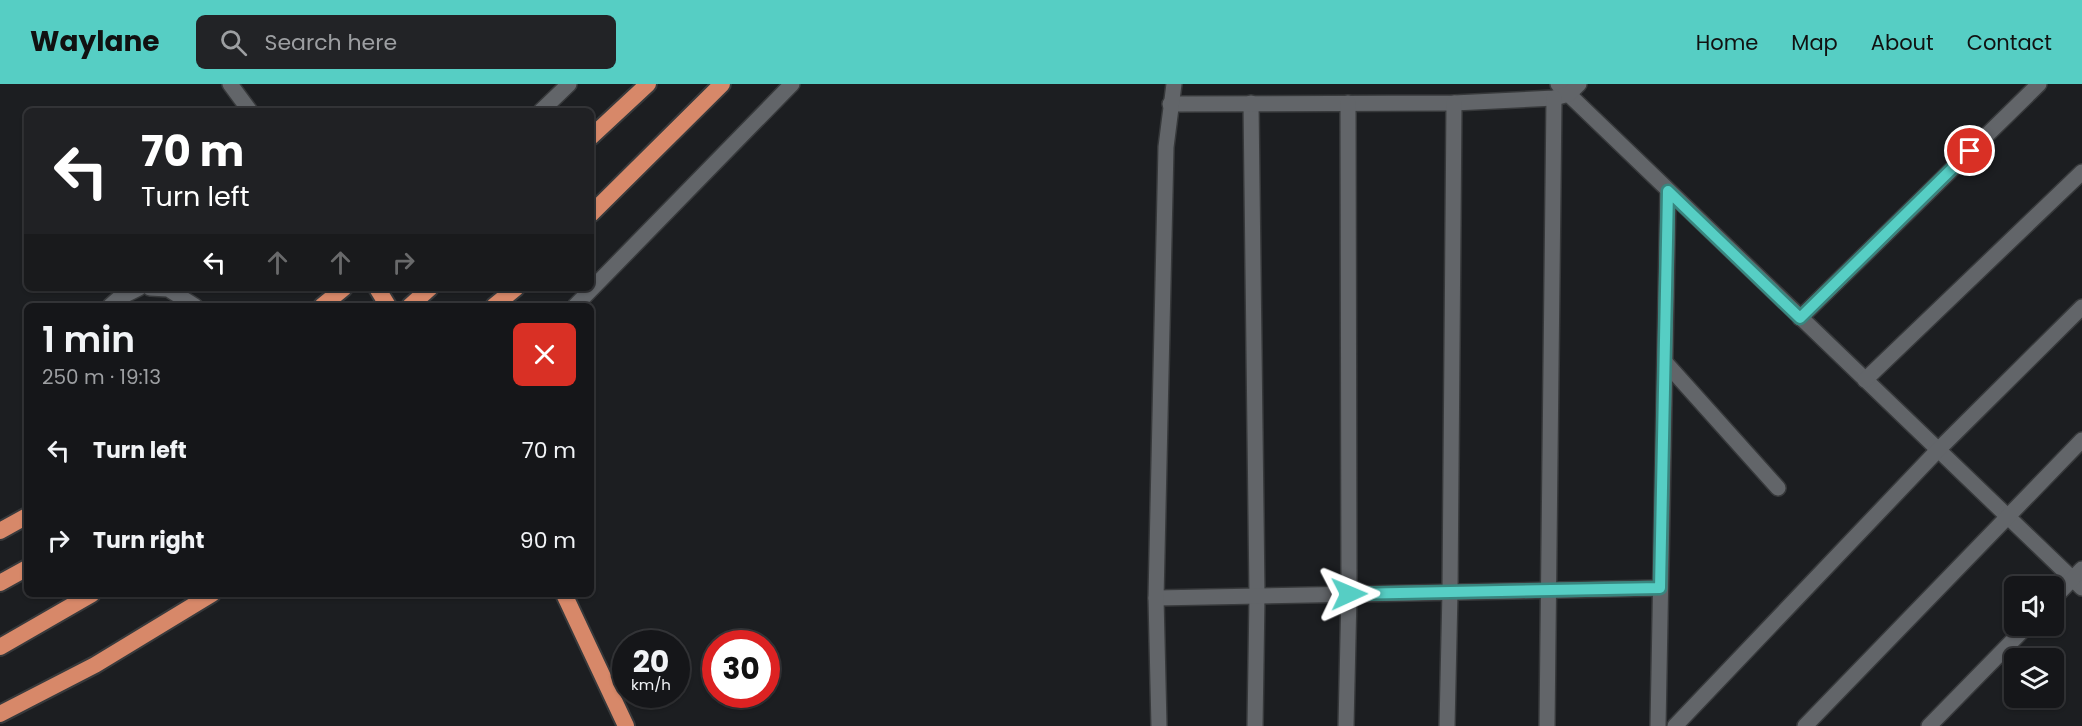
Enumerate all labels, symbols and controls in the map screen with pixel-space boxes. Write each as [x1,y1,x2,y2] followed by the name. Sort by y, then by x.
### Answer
[196,15,616,69] search box
[30,22,160,61] text: Waylane
[217,26,250,59] icon: search
[265,27,397,58] text: Search here
[1696,28,1758,57] text: Home
[1791,28,1838,57] text: Map
[1871,28,1934,57] text: About
[1967,28,2052,57] text: Contact
[141,122,244,181] text: 70 m
[1944,125,1995,176] pin
[42,132,120,210] icon: left
[1953,134,1986,167] icon: arrive
[141,178,250,215] text: Turn left
[198,246,231,279] icon: left
[261,246,294,279] icon: ahead
[324,246,357,279] icon: ahead
[387,246,420,279] icon: right
[42,314,135,365] text: 1 min
[513,323,576,386] button: close
[42,363,161,391] text: 250 m · 19:13
[42,434,75,467] icon: left
[93,435,187,466] text: Turn left
[522,435,576,466] text: 70 m
[42,524,75,557] icon: right
[93,525,204,556] text: Turn right
[520,525,576,556] text: 90 m
[1317,562,1381,626] position arrow
[2004,576,2064,708] map controls
[2004,576,2064,636] button: sound
[702,630,780,708] speed limit sign: 30
[633,640,669,683] text: 20
[2004,648,2064,708] button: layers
[631,674,671,695] text: km/h

